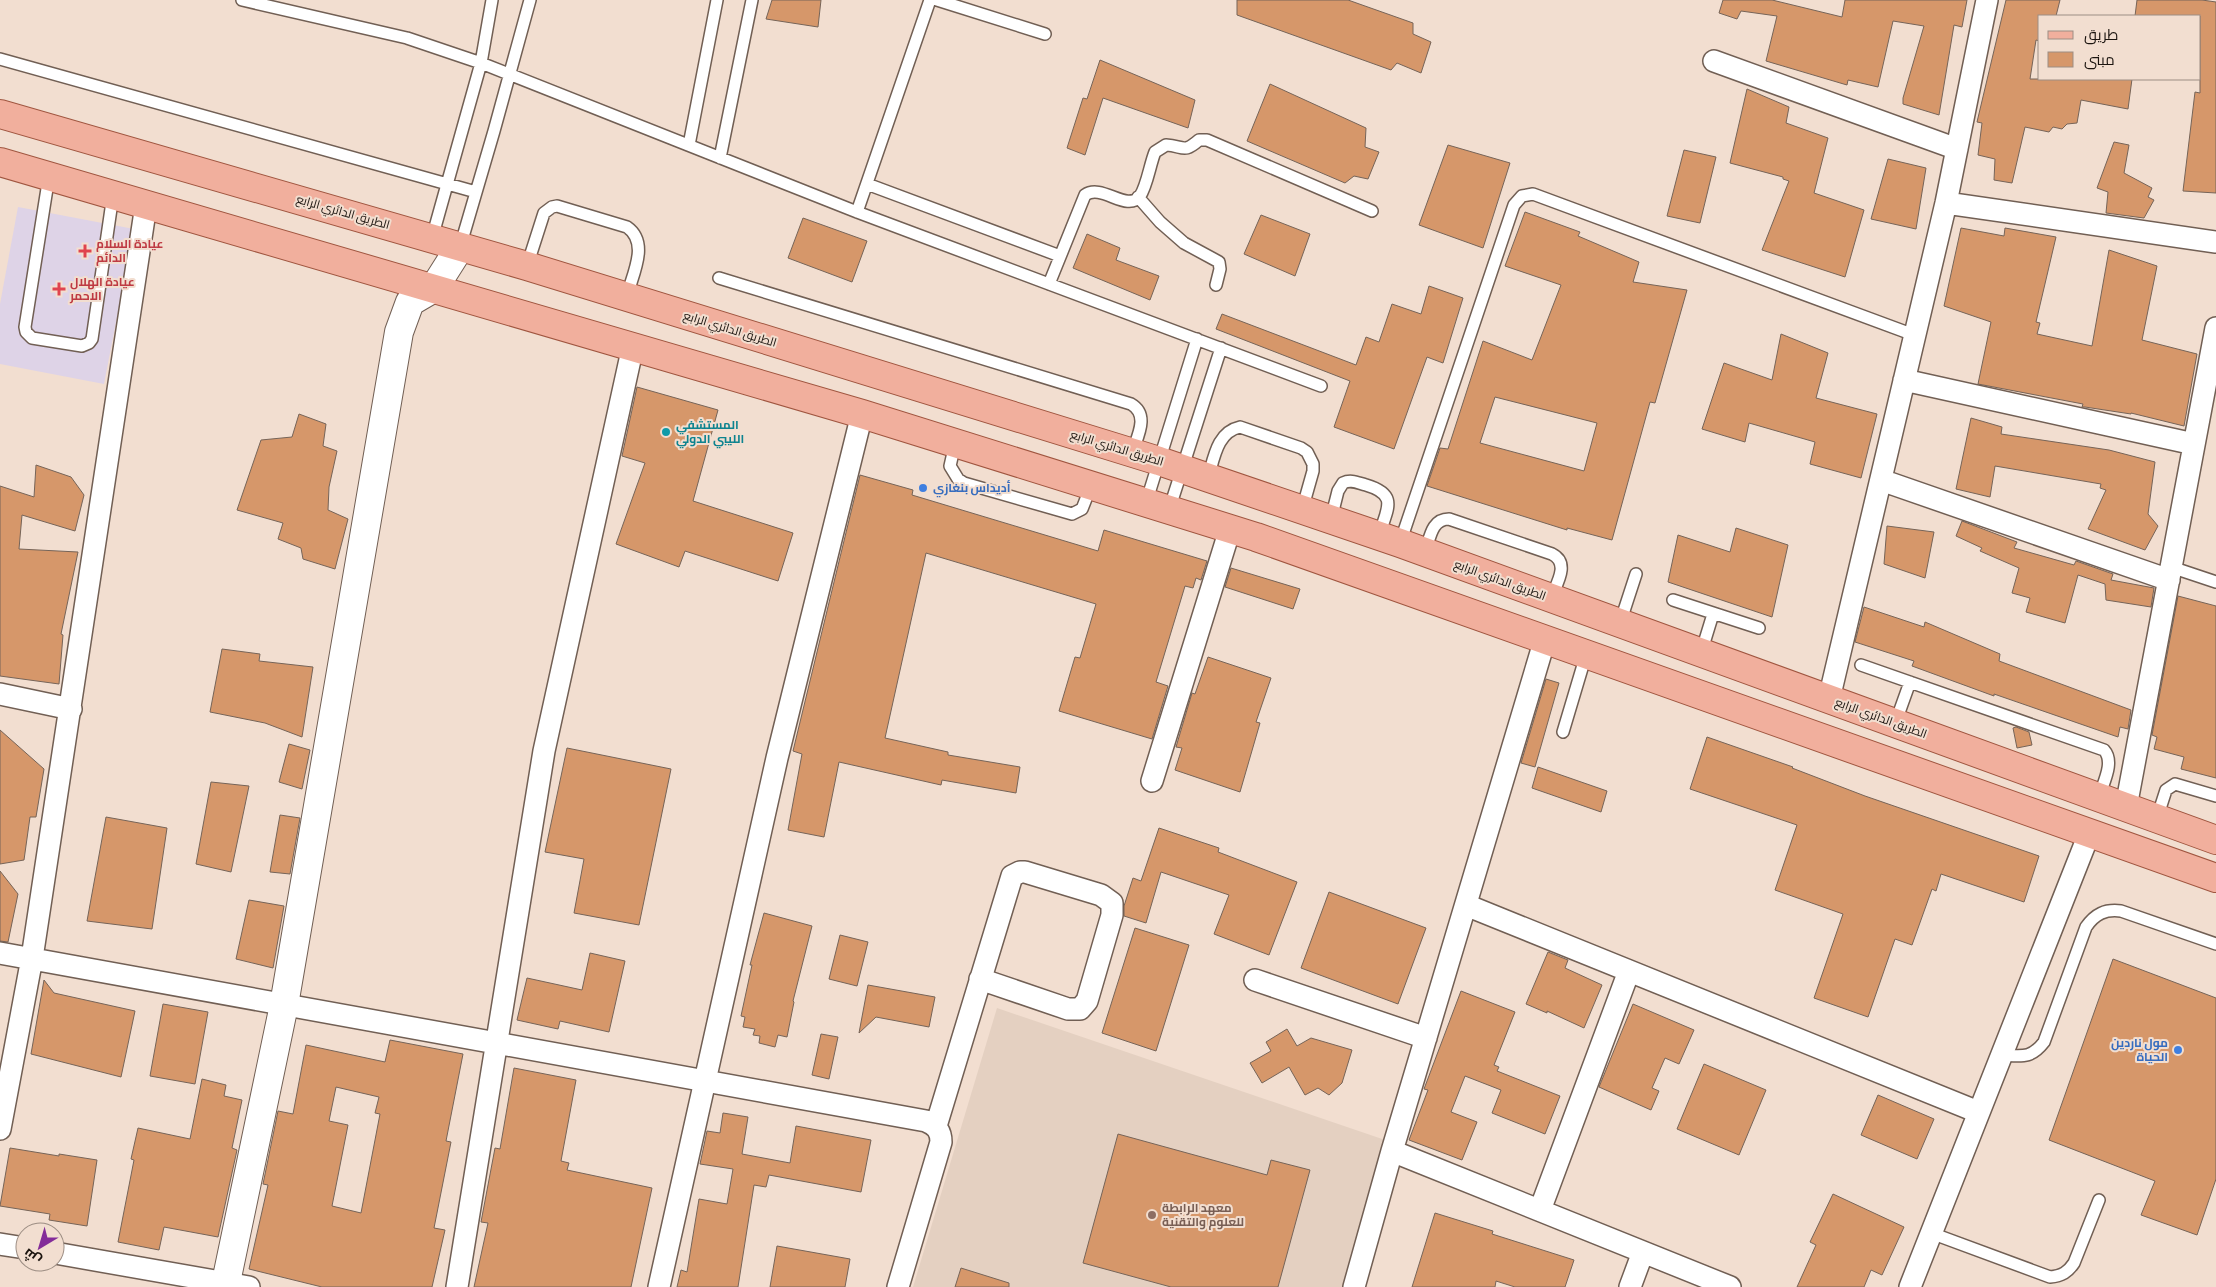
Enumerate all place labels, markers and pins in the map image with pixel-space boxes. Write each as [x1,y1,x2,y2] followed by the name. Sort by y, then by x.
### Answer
[96,236,163,267] place label: عيادة السلام الدائم
[78,244,92,258] marker: عيادة السلام الدائم
[69,274,135,305] place label: عيادة الهلال الاحمر
[52,282,66,296] marker: عيادة الهلال الاحمر
[676,417,744,449] place label: المستشفي الليبي الدولي
[660,426,672,438] marker: المستشفي الليبي الدولي
[933,480,1011,498] place label: أديداس بنغازي
[917,482,929,494] marker: أديداس بنغازي
[2111,1035,2168,1066] place label: مول ناردين الحياة
[2172,1044,2184,1056] marker: مول ناردين الحياة
[1162,1200,1244,1231] place label: معهد الرابطة للعلوم والتقنية
[1146,1209,1158,1221] marker: معهد الرابطة للعلوم والتقنية

